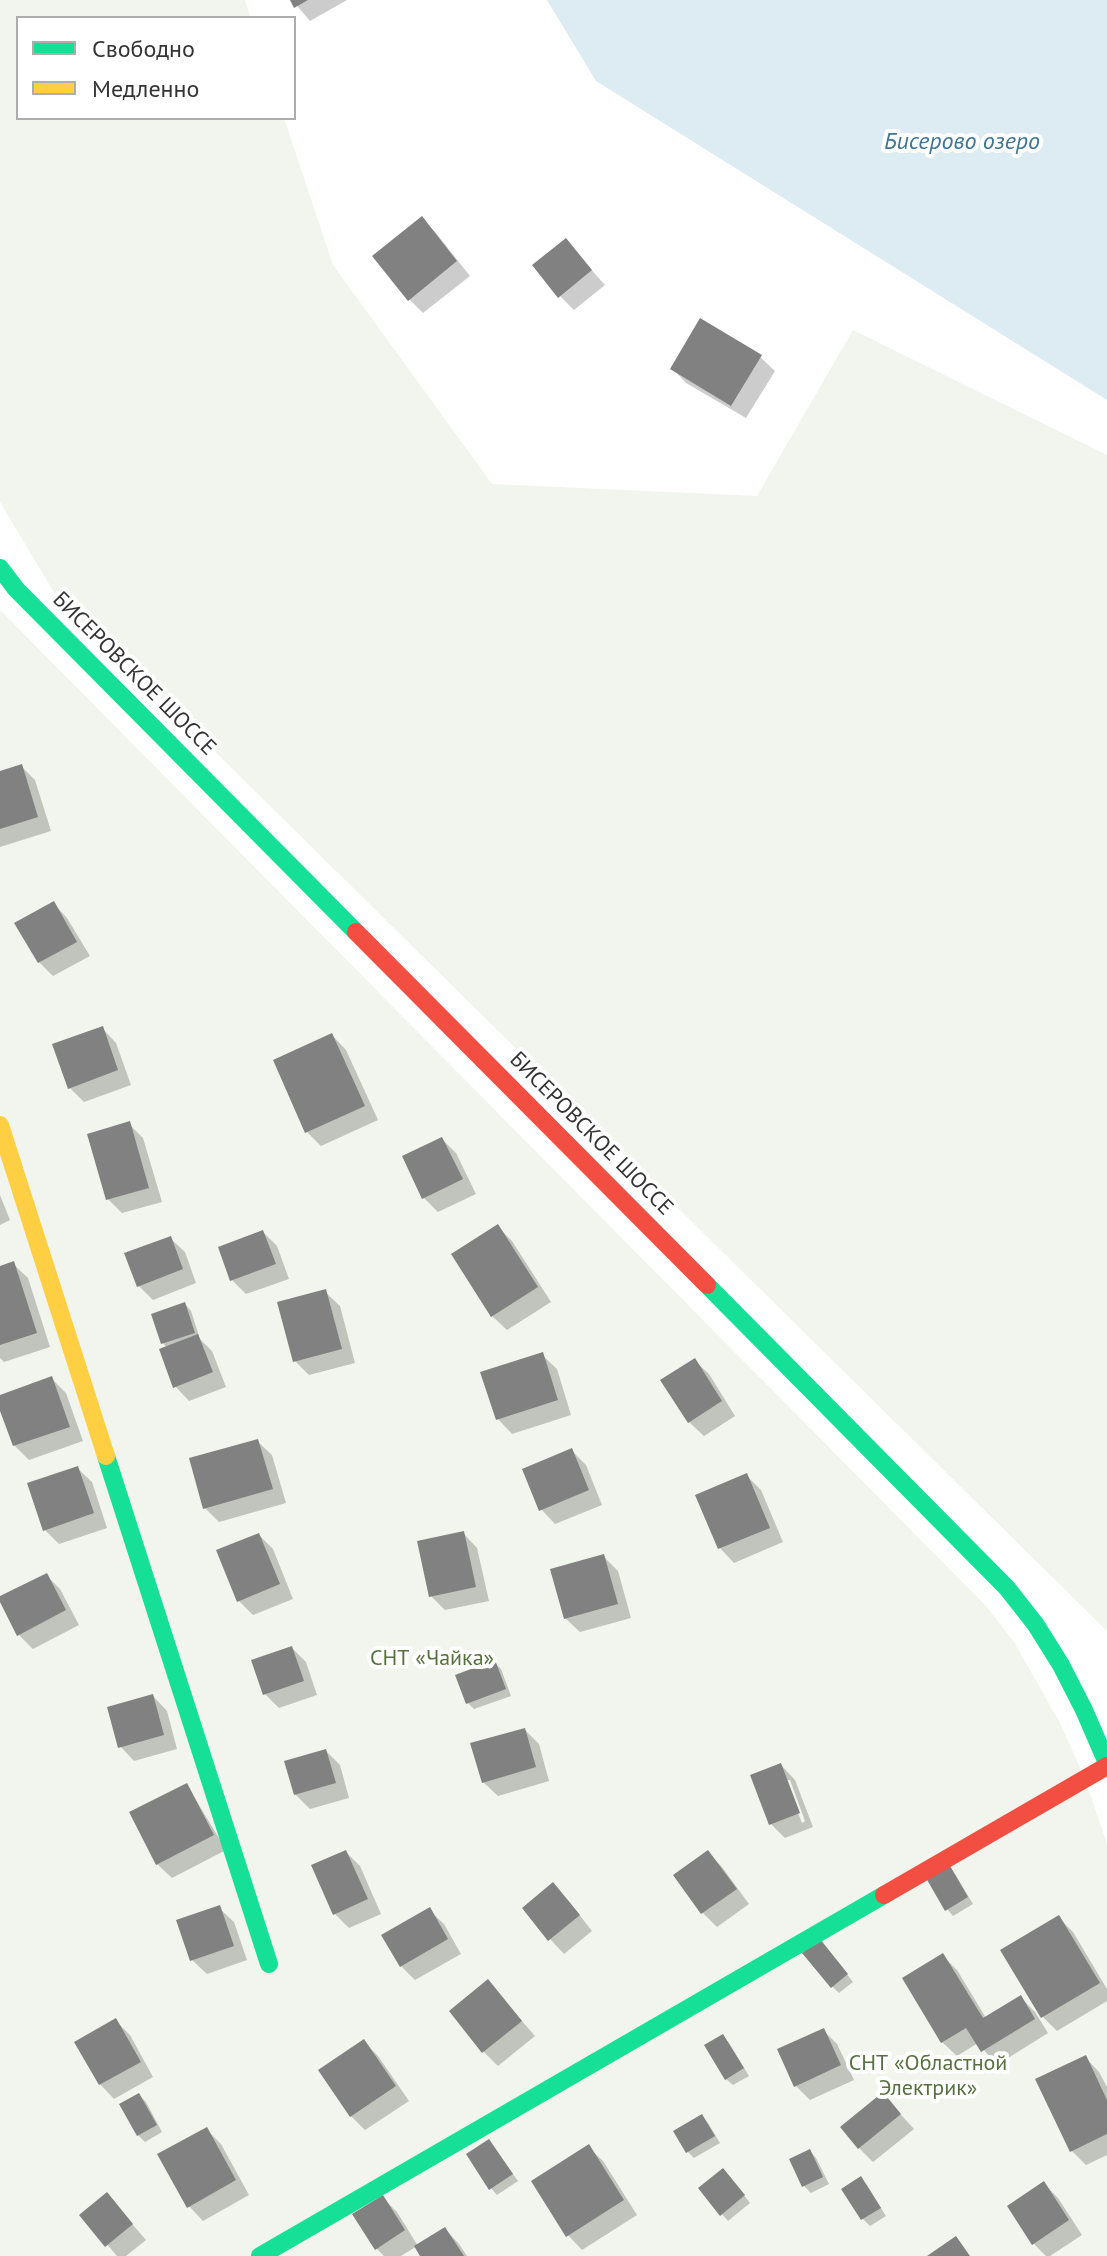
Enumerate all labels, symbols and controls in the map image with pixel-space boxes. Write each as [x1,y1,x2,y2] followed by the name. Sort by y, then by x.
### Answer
[16,16,296,120] legend
[92,33,195,64] text: Свободно
[92,73,199,104] text: Медленно
[884,128,1040,156] water label: Бисерово озеро
[47,587,221,761] street label: БИСЕРОВСКОЕ ШОССЕ
[504,1047,678,1221] street label: БИСЕРОВСКОЕ ШОССЕ
[370,1646,494,1672] park label: СНТ «Чайка»
[849,2051,1007,2102] park label: СНТ «Областной Электрик»

